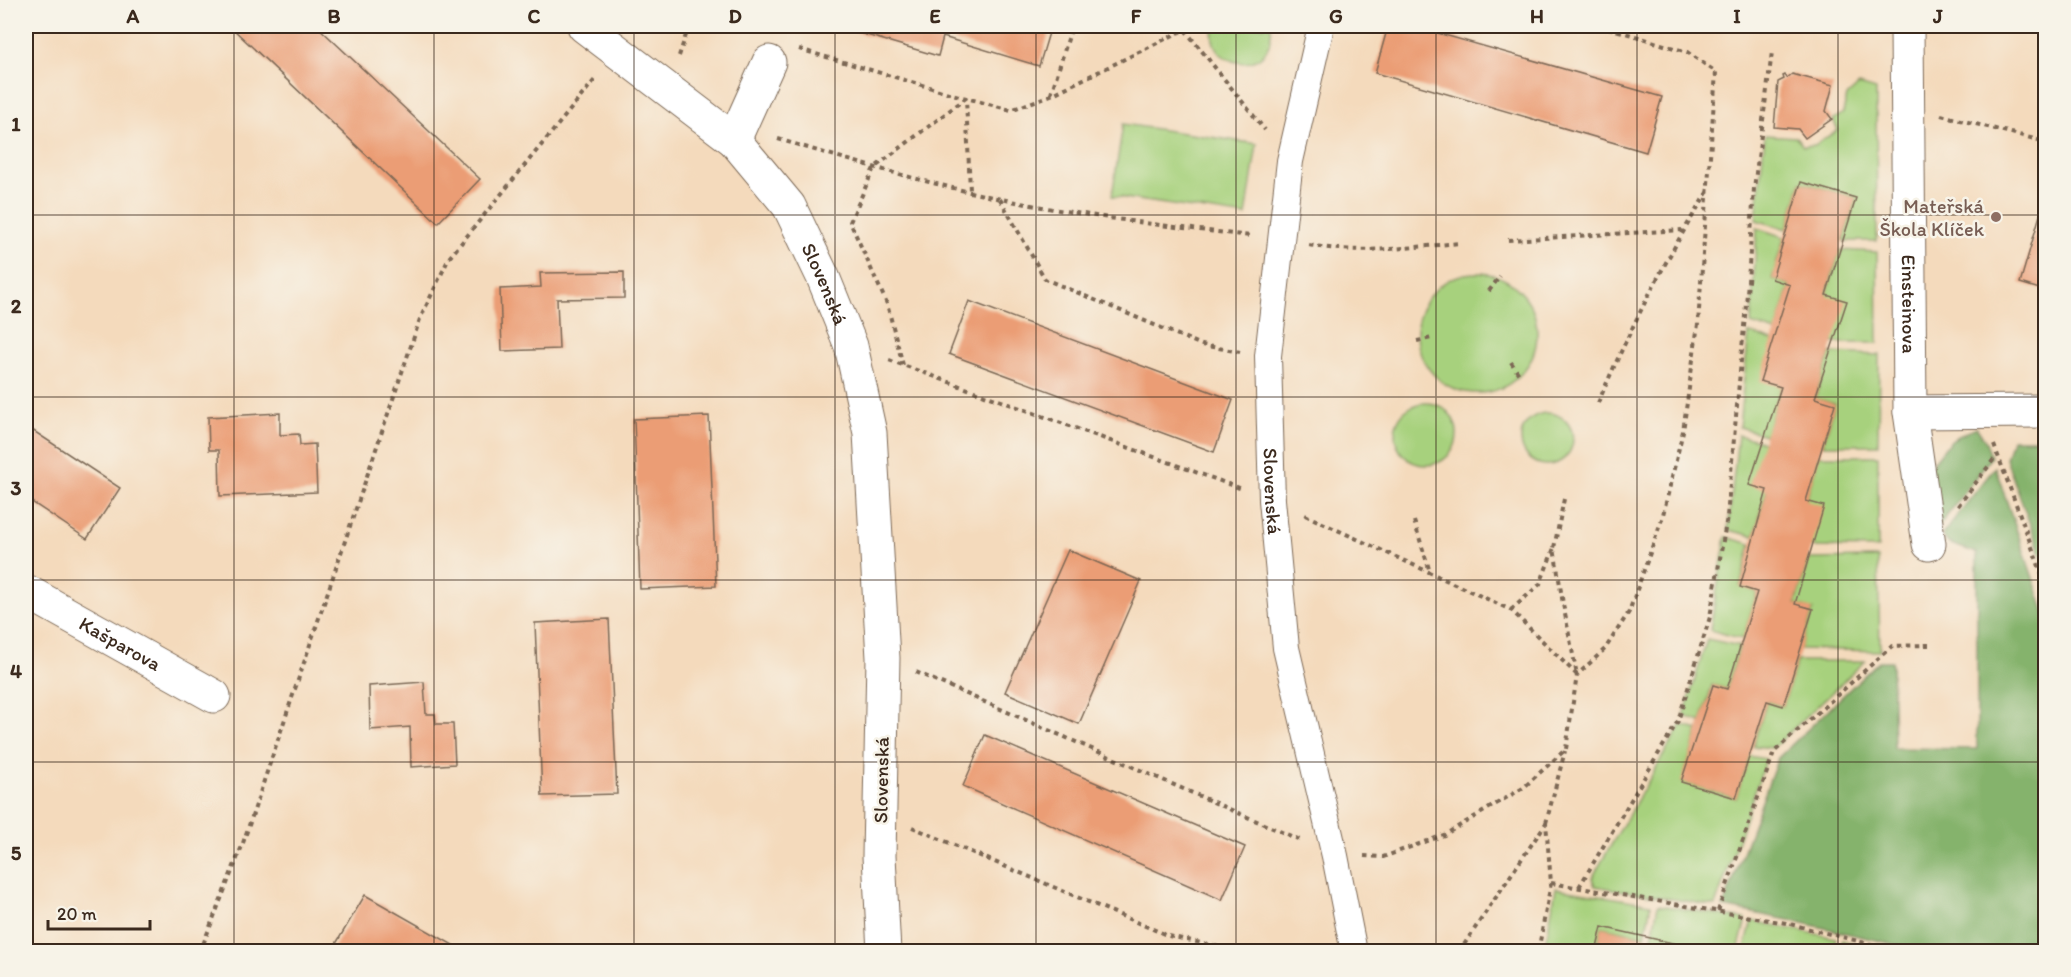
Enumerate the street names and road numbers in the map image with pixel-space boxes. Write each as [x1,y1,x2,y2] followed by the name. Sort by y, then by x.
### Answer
[796,239,853,329] street label: Slovenská
[1897,254,1922,354] street label: Einsteinova
[1259,447,1287,536] street label: Slovenská
[75,611,166,676] street label: Kašparova
[868,736,894,824] street label: Slovenská

